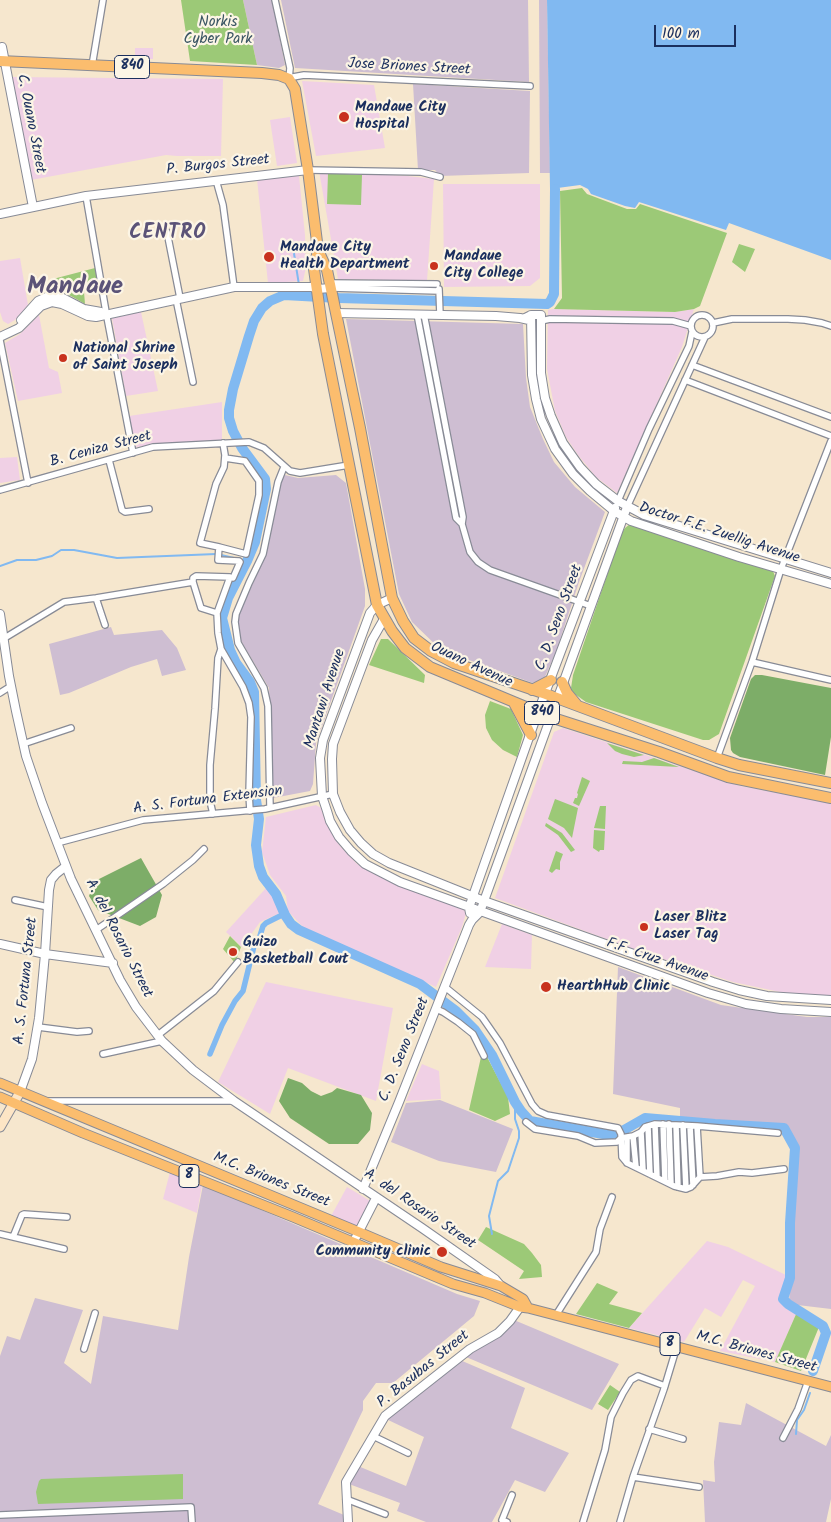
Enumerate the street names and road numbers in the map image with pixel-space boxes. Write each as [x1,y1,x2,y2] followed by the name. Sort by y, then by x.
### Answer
[114,56,150,78] road number: 840
[347,56,471,80] street label: Jose Briones Street
[12,73,48,175] street label: C. Ouano Street
[165,152,271,180] street label: P. Burgos Street
[48,428,154,472] street label: B. Ceniza Street
[636,499,802,569] street label: Doctor F.E. Zuellig Avenue
[532,563,588,673] street label: C. D. Seno Street
[427,639,515,693] street label: Ouano Avenue
[301,647,351,751] street label: Mantawi Avenue
[524,701,560,724] road number: 840
[132,783,284,819] street label: A. S. Fortuna Extension
[80,877,156,1001] street label: A. del Rosario Street
[11,916,43,1046] street label: A. S. Fortuna Street
[604,935,710,987] street label: F.F. Cruz Avenue
[376,995,434,1105] street label: C. D. Seno Street
[210,1149,332,1213] street label: M.C. Briones Street
[179,1164,199,1188] road number: 8
[360,1166,478,1254] street label: A. del Rosario Street
[374,1327,474,1413] street label: P. Basubas Street
[694,1328,818,1378] street label: M.C. Briones Street
[660,1332,680,1356] road number: 8

